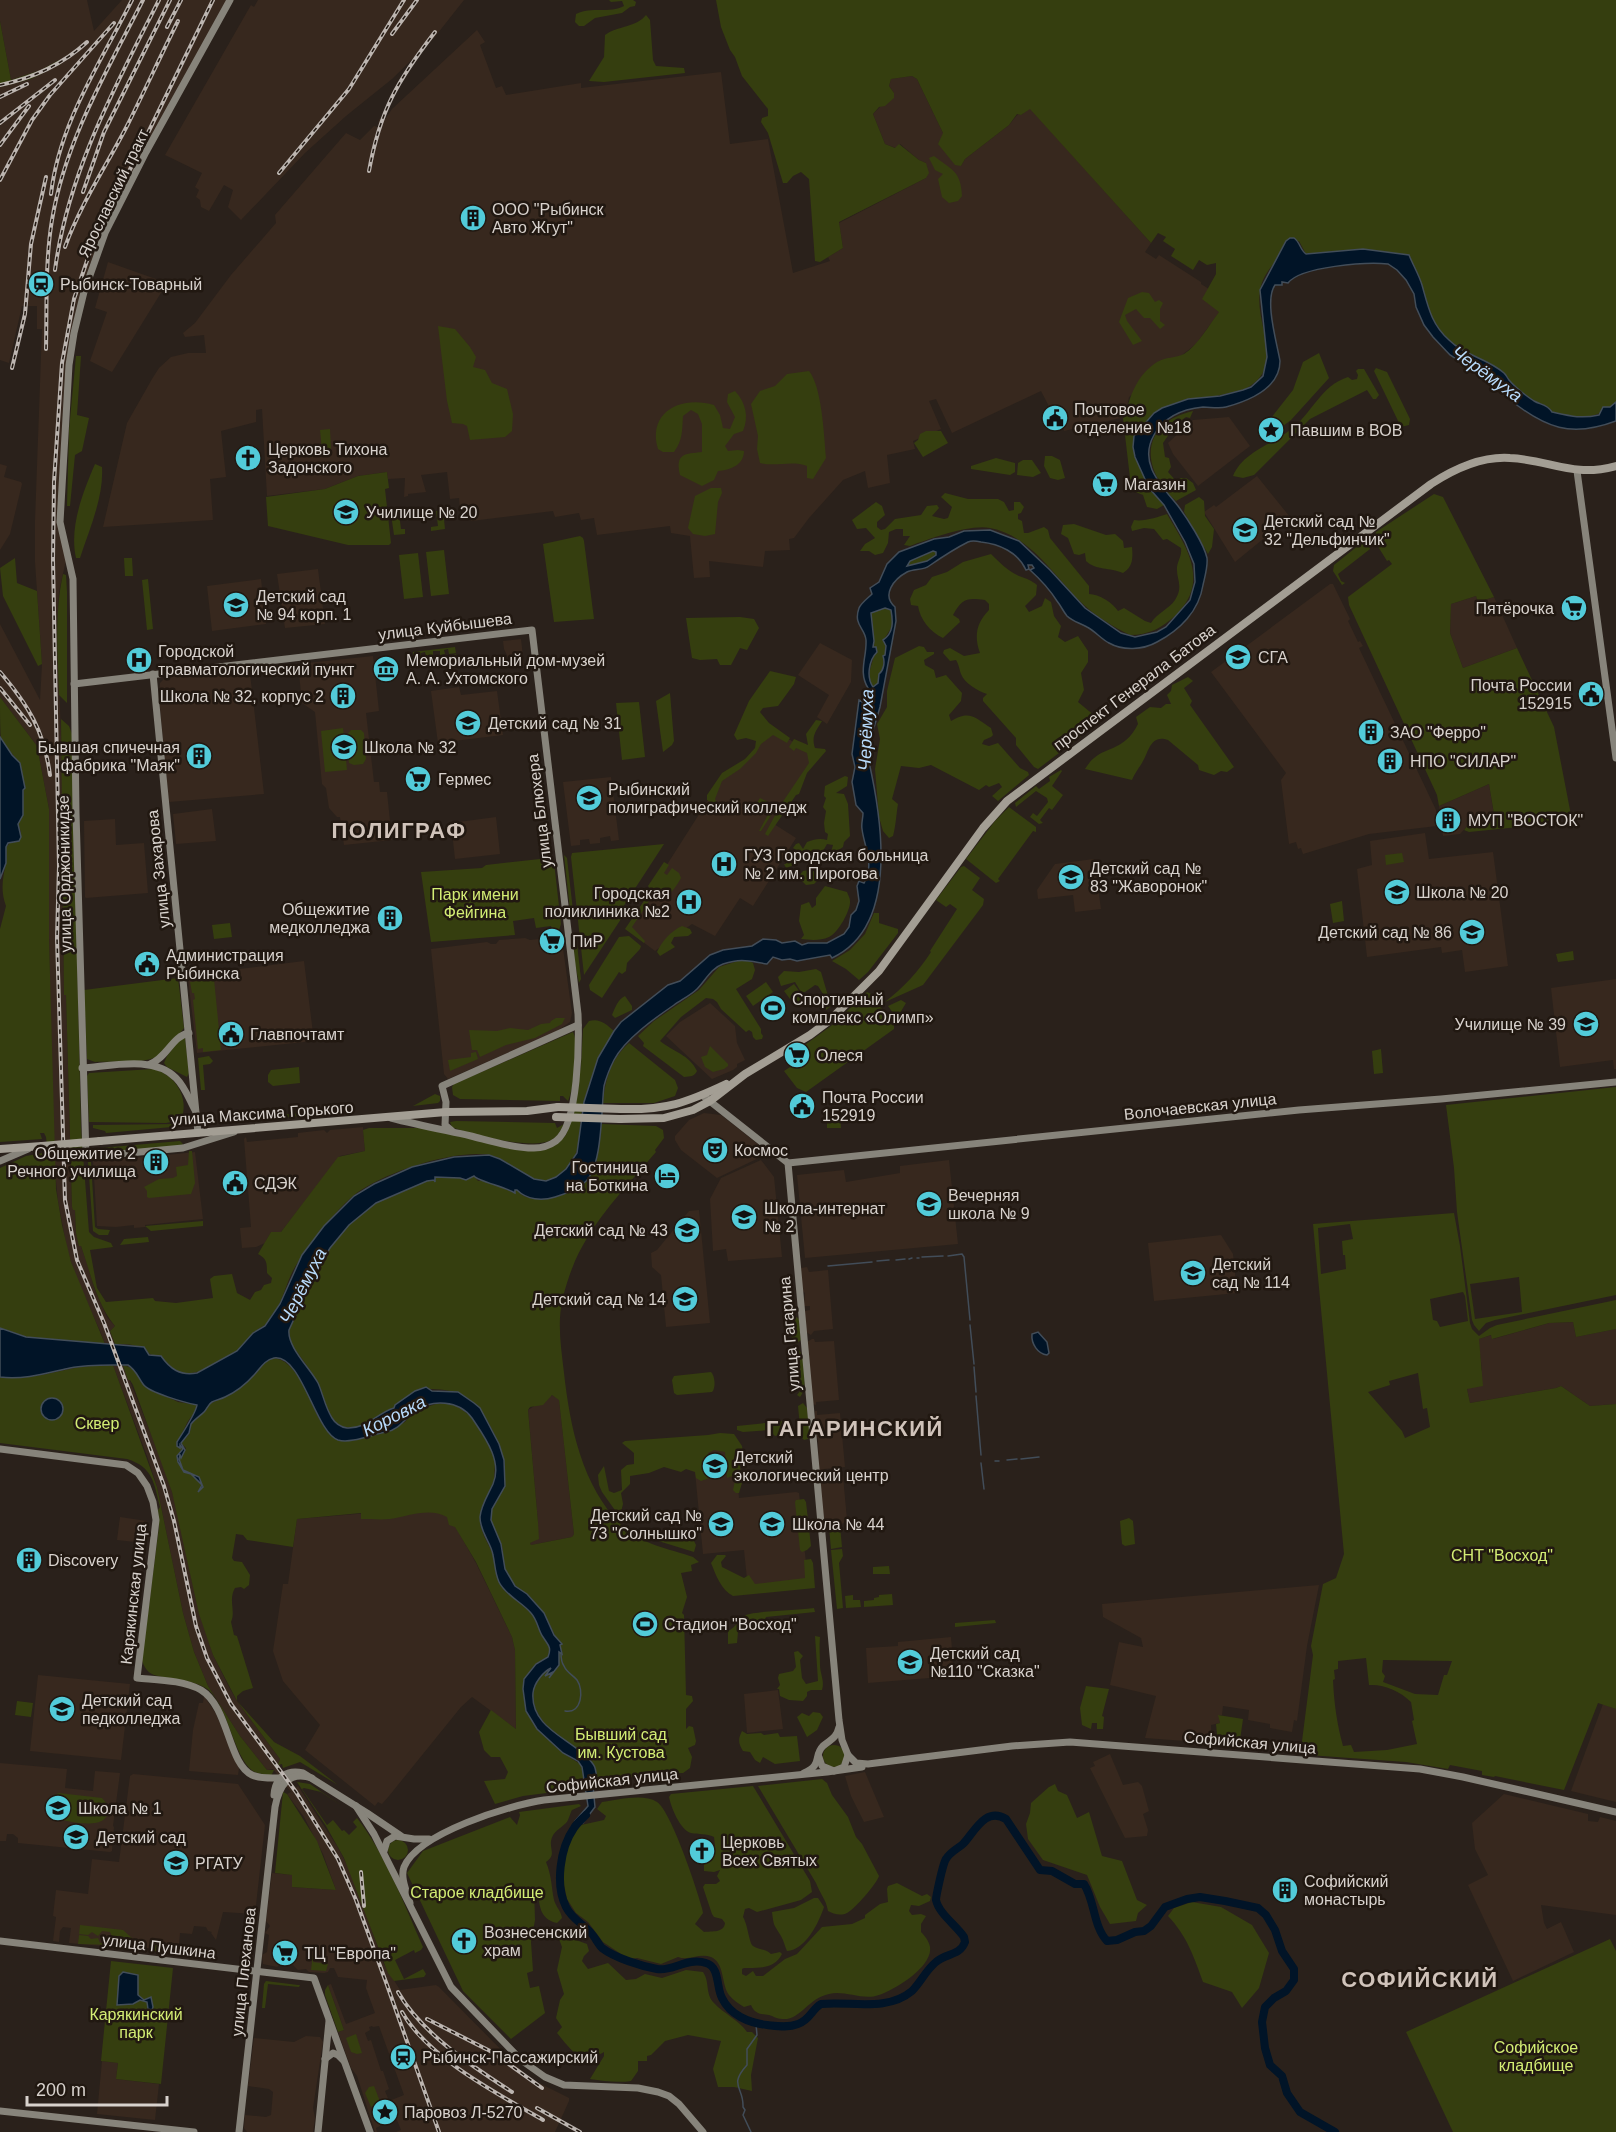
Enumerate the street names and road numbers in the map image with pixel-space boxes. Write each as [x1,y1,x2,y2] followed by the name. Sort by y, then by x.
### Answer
[75,126,152,260] street label: Ярославский тракт
[377,610,513,643] street label: улица Куйбышева
[1050,621,1219,754] street label: проспект Генерала Батова
[524,753,555,869] street label: улица Блюхера
[55,795,74,953] street label: улица Орджоникидзе
[144,809,173,929] street label: улица Захарова
[1123,1090,1277,1123] street label: Волочаевская улица
[170,1099,354,1128] street label: улица Максима Горького
[776,1276,803,1392] street label: улица Гагарина
[118,1523,149,1665] street label: Карякинская улица
[1183,1728,1317,1757] street label: Софийская улица
[545,1765,679,1796] street label: Софийская улица
[228,1907,259,2037] street label: улица Плеханова
[101,1931,217,1962] street label: улица Пушкина

